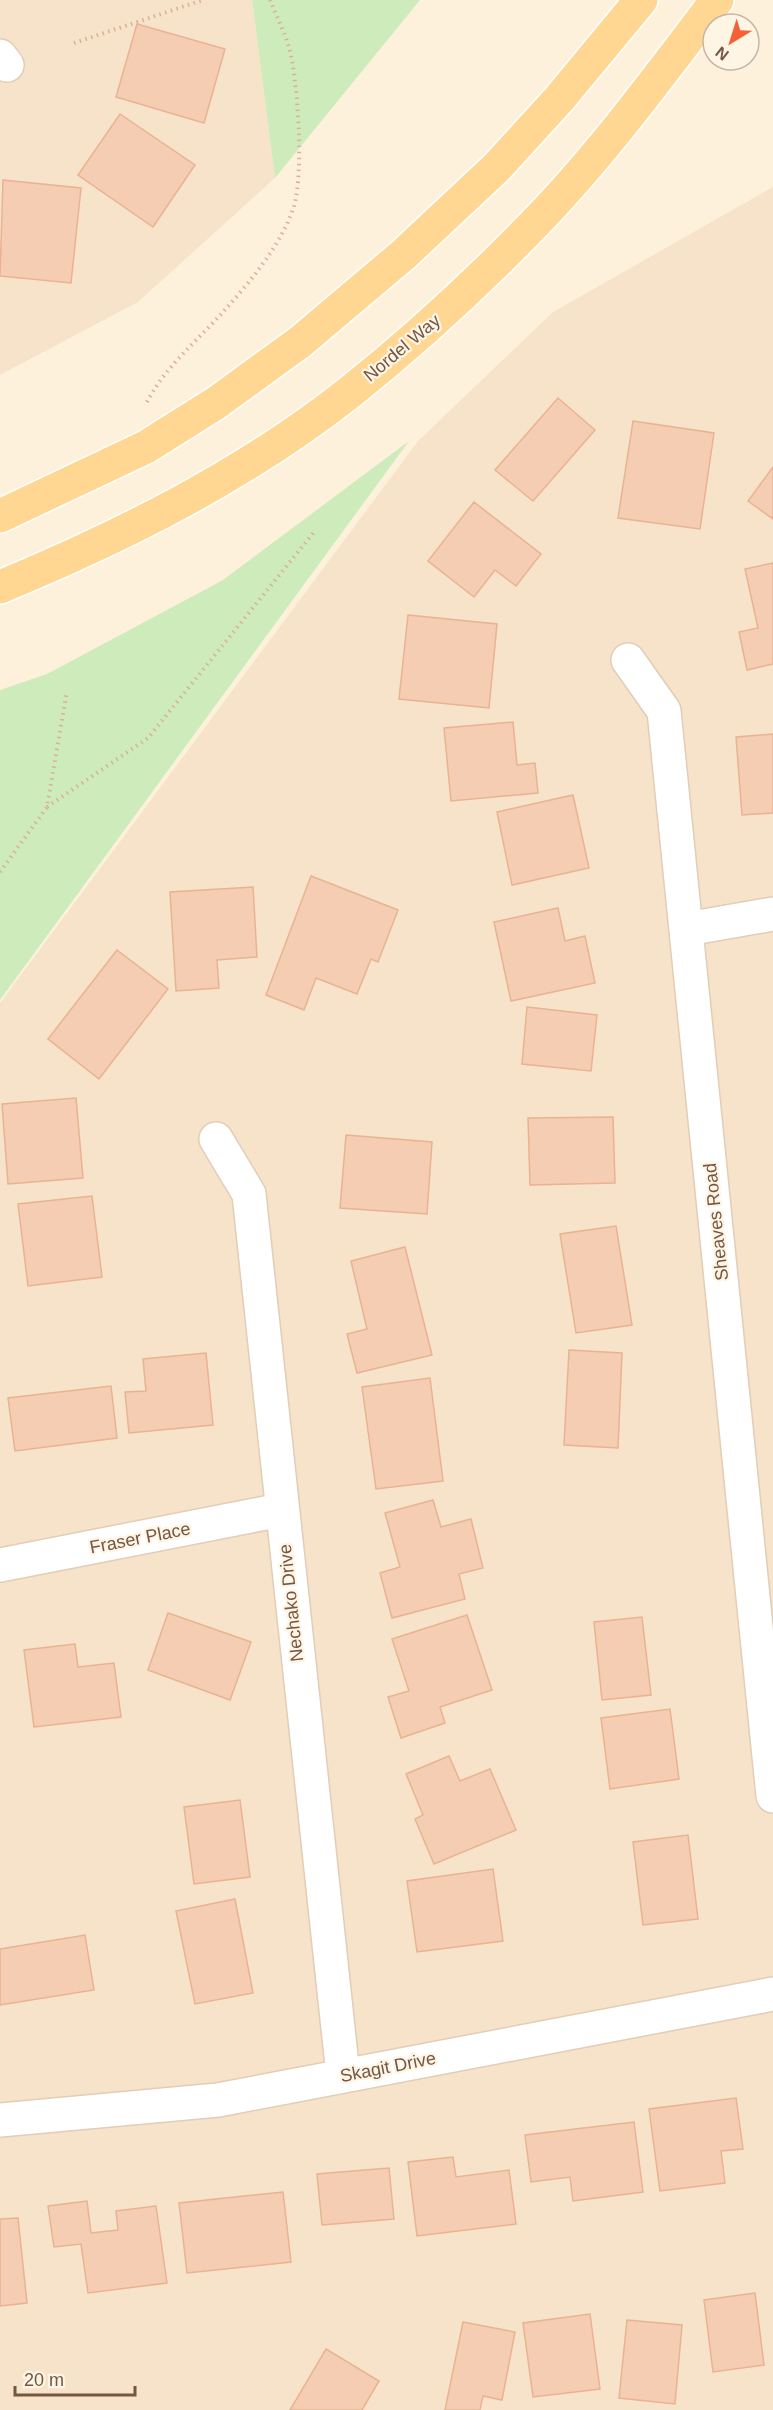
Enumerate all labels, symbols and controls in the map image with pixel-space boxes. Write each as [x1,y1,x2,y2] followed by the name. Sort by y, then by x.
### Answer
[701,12,761,72] north arrow
[712,43,732,64] text: N
[360,310,444,386] street label: Nordel Way
[700,1162,732,1282] street label: Sheaves Road
[88,1518,192,1558] street label: Fraser Place
[275,1543,307,1663] street label: Nechako Drive
[338,2048,438,2086] street label: Skagit Drive
[15,2359,135,2397] scale bar
[24,2370,64,2390] text: 20 m

